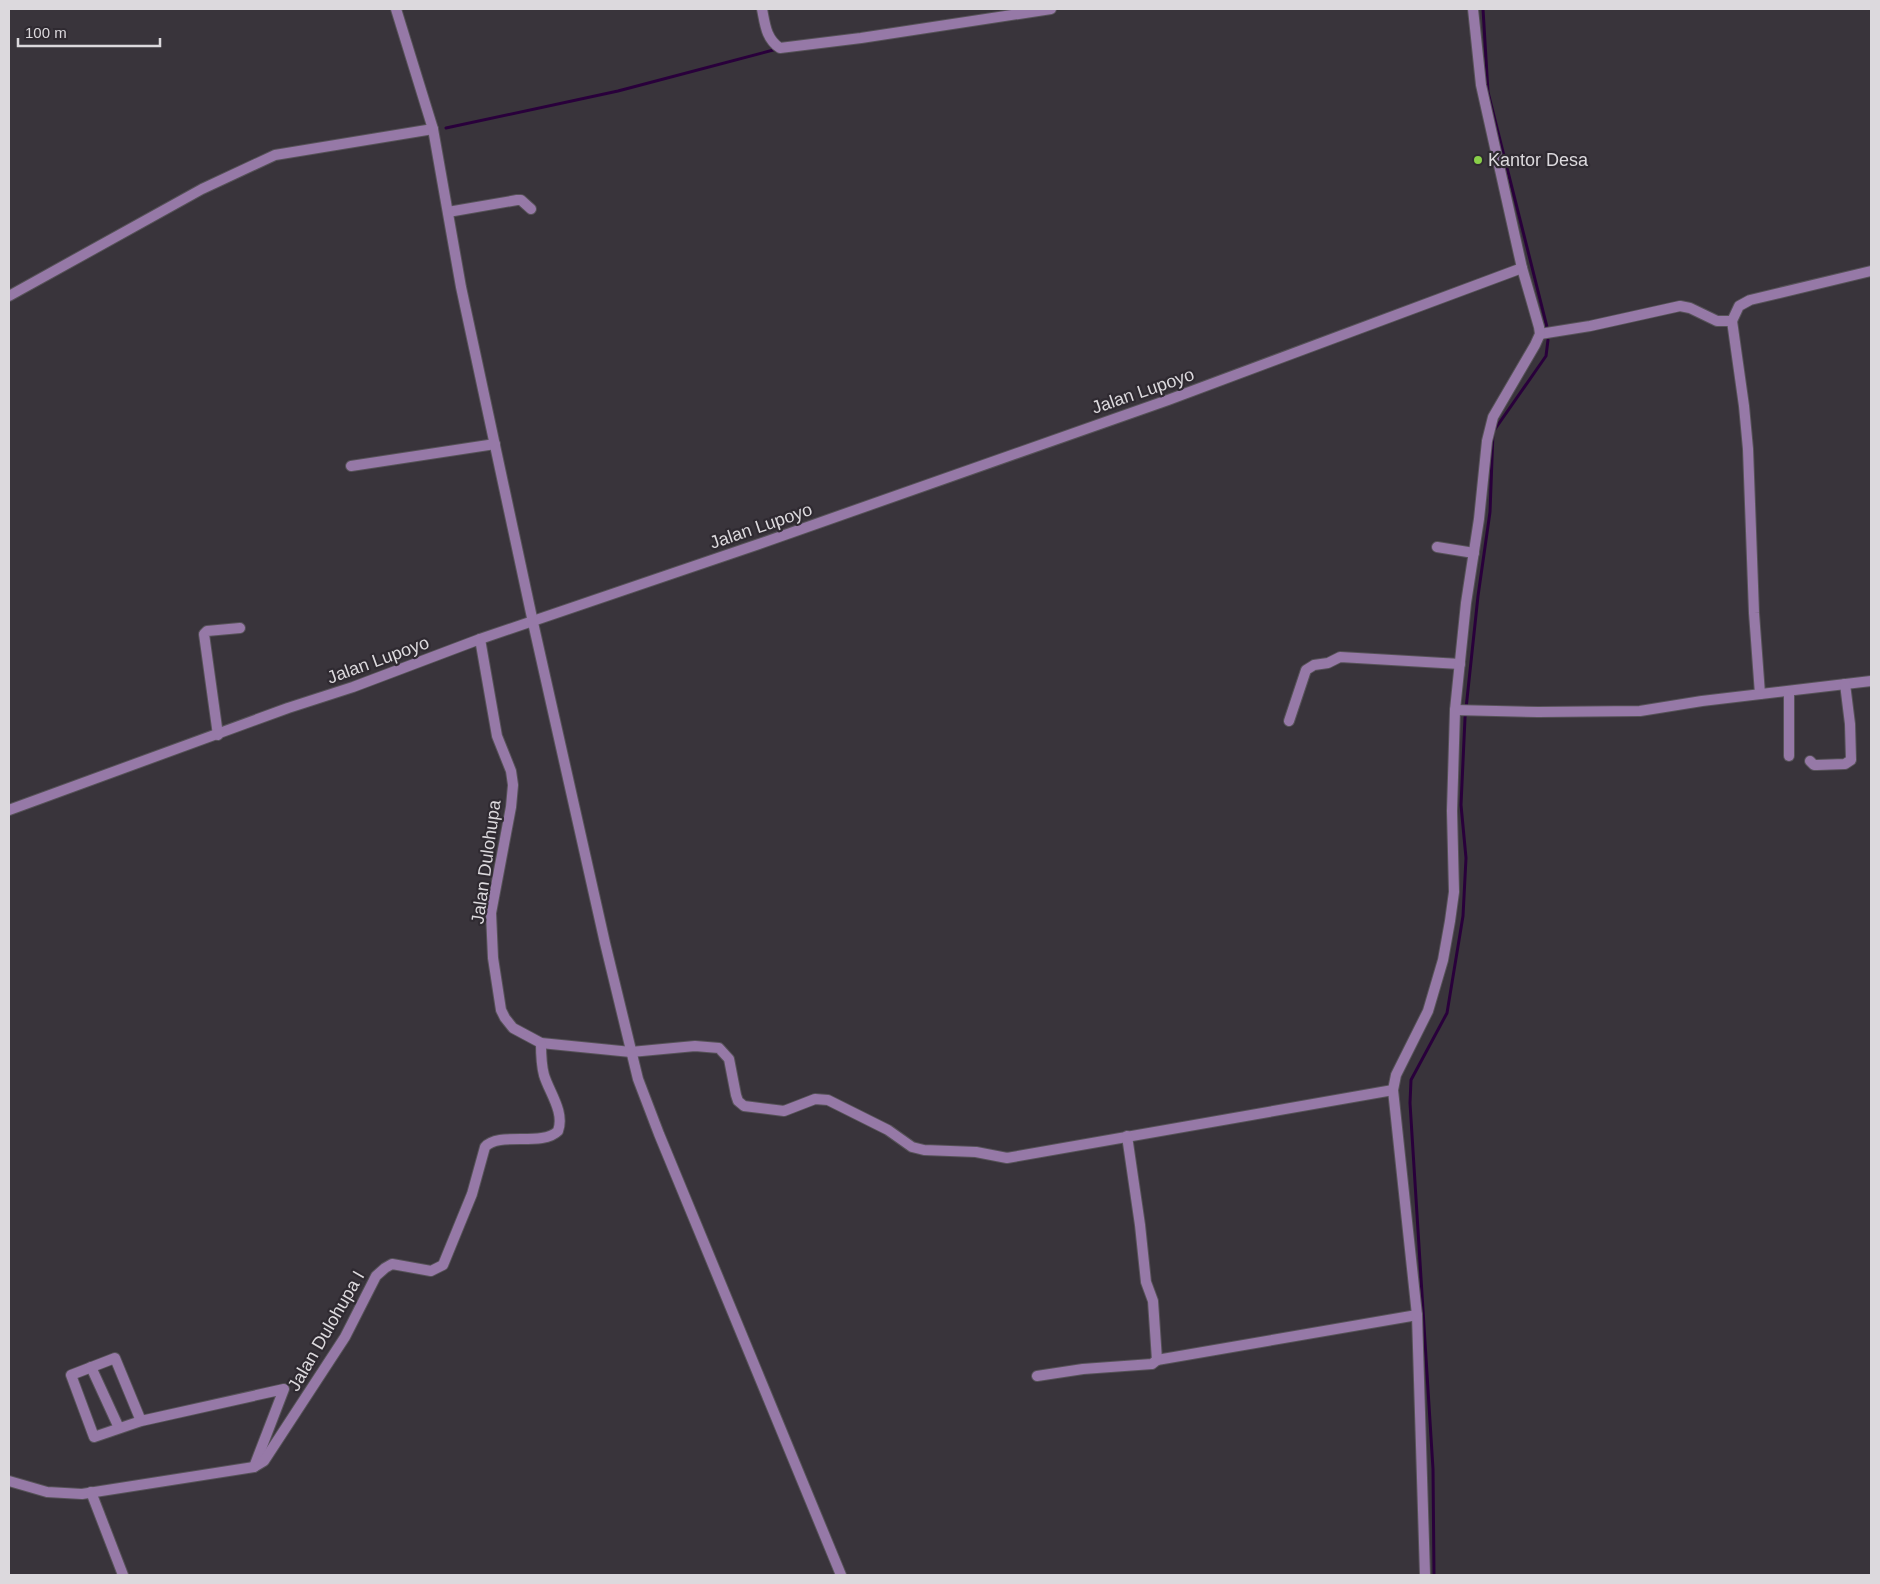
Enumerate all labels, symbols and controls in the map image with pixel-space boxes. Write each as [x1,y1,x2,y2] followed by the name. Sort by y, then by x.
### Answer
[18,15,160,47] scale bar
[25,24,67,41] text: 100 m
[1488,150,1589,170] place label: Kantor Desa
[1472,154,1484,166] marker: Kantor Desa
[1089,364,1197,418] street label: Jalan Lupoyo
[707,499,815,553] street label: Jalan Lupoyo
[324,632,432,688] street label: Jalan Lupoyo
[467,798,505,925] street label: Jalan Dulohupa
[284,1267,368,1395] street label: Jalan Dulohupa I

